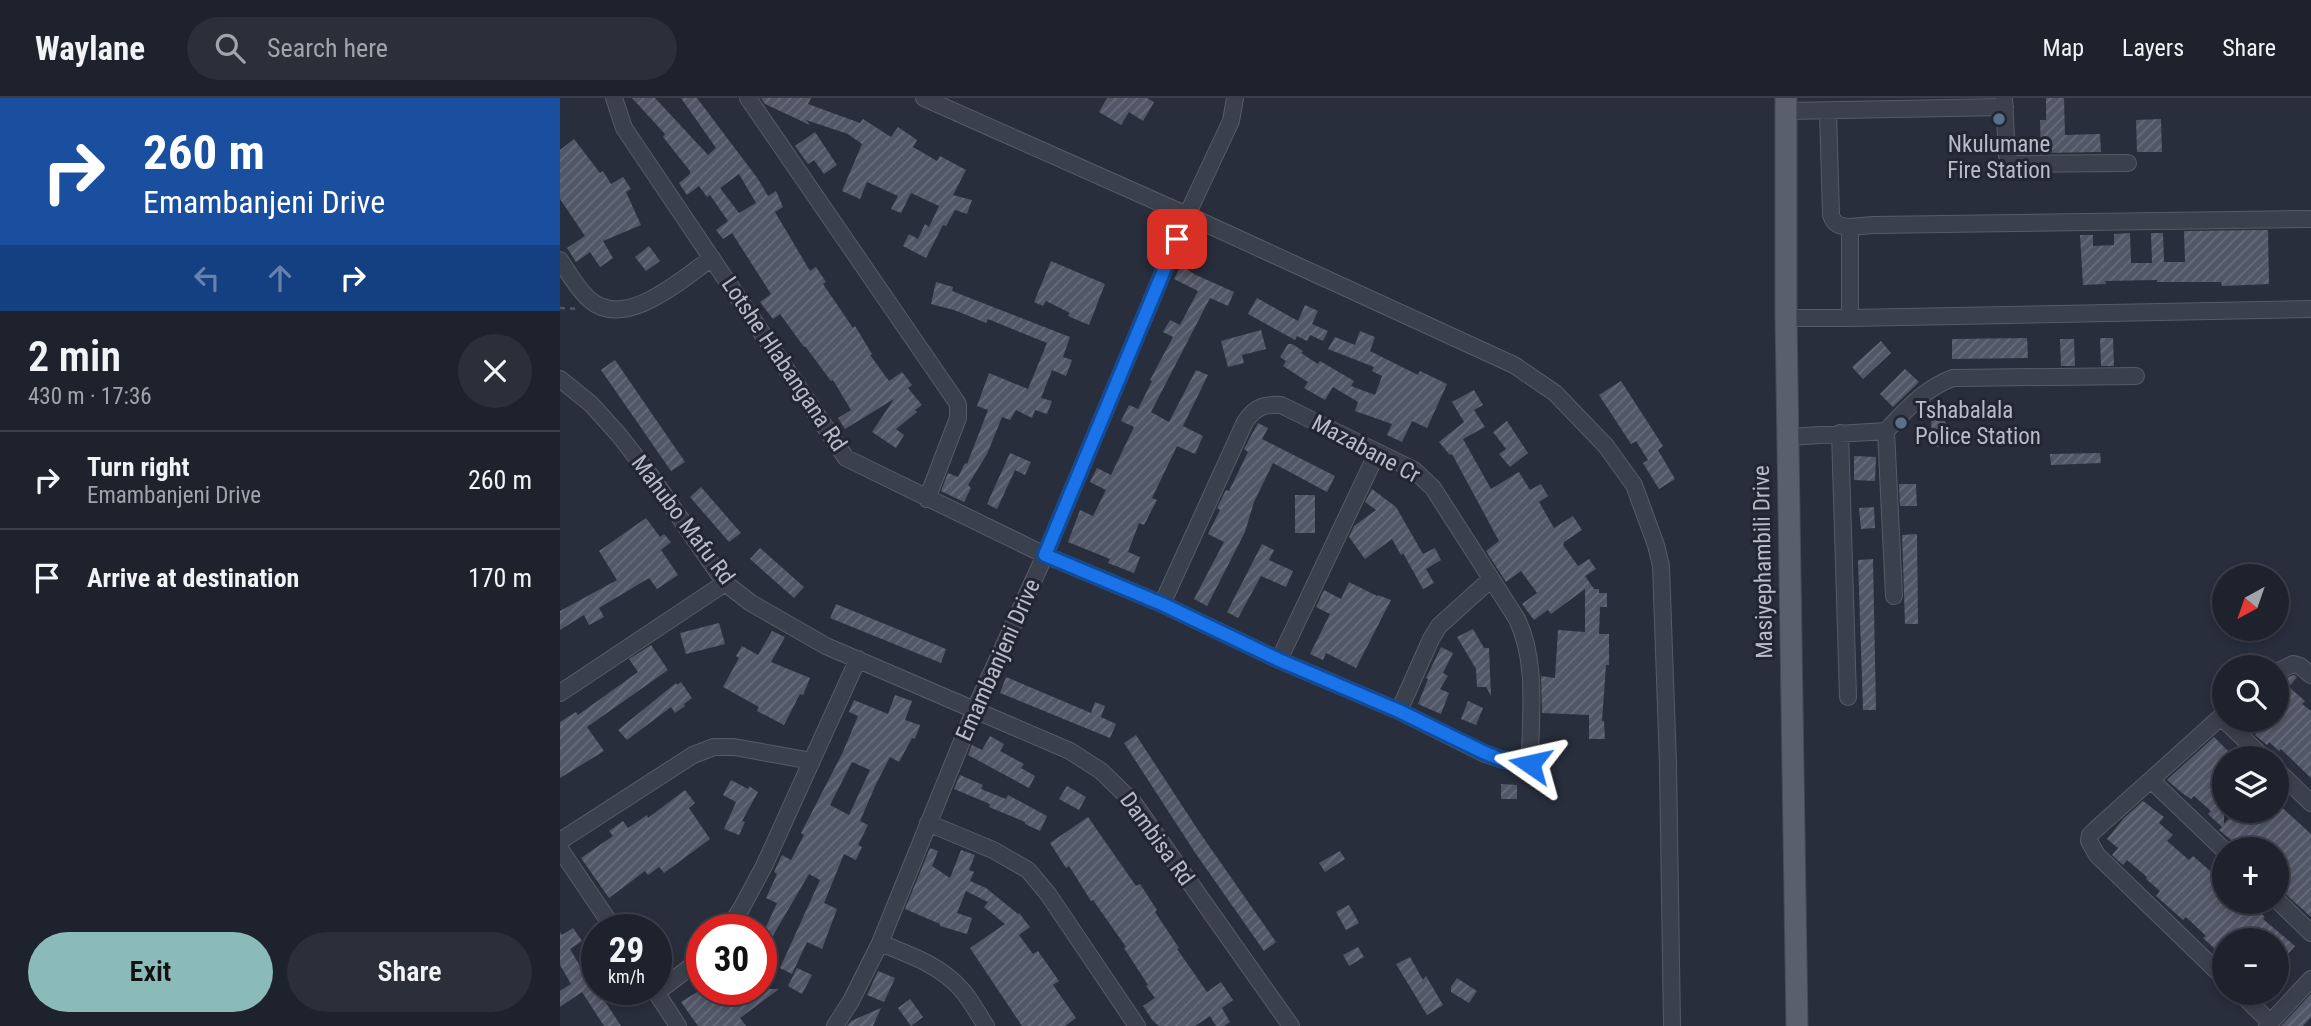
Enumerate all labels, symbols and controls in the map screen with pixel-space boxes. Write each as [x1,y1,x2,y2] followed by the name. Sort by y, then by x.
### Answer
[187,17,677,80] search box
[35,29,145,68] text: Waylane
[211,29,249,67] icon: search
[267,33,388,63] text: Search here
[2043,34,2084,62] text: Map
[2122,34,2184,62] text: Layers
[2222,34,2276,62] text: Share
[1991,111,2007,127] marker: Nkulumane Fire Station
[143,124,265,181] text: 260 m
[28,126,119,217] icon: right
[1947,131,2051,184] place label: Nkulumane Fire Station
[143,183,385,221] text: Emambanjeni Drive
[1147,209,1207,269] pin
[1158,220,1196,258] icon: arrive
[188,259,226,297] icon: left
[261,259,299,297] icon: ahead
[334,259,372,297] icon: right
[716,272,852,456] street label: Lotshe Hlabangana Rd
[28,332,121,381] text: 2 min
[458,334,532,408] button: close
[28,383,152,410] text: 430 m · 17:36
[1915,397,2041,450] place label: Tshabalala Police Station
[1307,409,1425,489] street label: Mazabane Cr
[1893,415,1909,431] marker: Tshabalala Police Station
[626,450,740,590] street label: Mahubo Mafu Rd
[87,452,189,482] text: Turn right
[28,461,66,499] icon: right
[468,465,532,495] text: 260 m
[1748,465,1778,659] street label: Masiyephambili Drive
[87,482,261,509] text: Emambanjeni Drive
[28,559,66,597] icon: arrive
[87,563,299,593] text: Arrive at destination
[468,563,532,593] text: 170 m
[2212,564,2289,640] north arrow
[2212,564,2289,1005] map controls
[950,575,1046,745] street label: Emambanjeni Drive
[2212,655,2289,732] button: search
[1493,727,1567,801] position arrow
[2212,746,2289,823] button: layers
[1114,787,1200,891] street label: Dambisa Rd
[2212,837,2289,914] button: +
[686,914,777,1005] speed limit sign: 30
[2212,928,2289,1005] button: −
[609,930,644,971] text: 29
[28,932,273,1012] button: Exit
[287,932,532,1012] button: Share
[608,966,645,987] text: km/h

